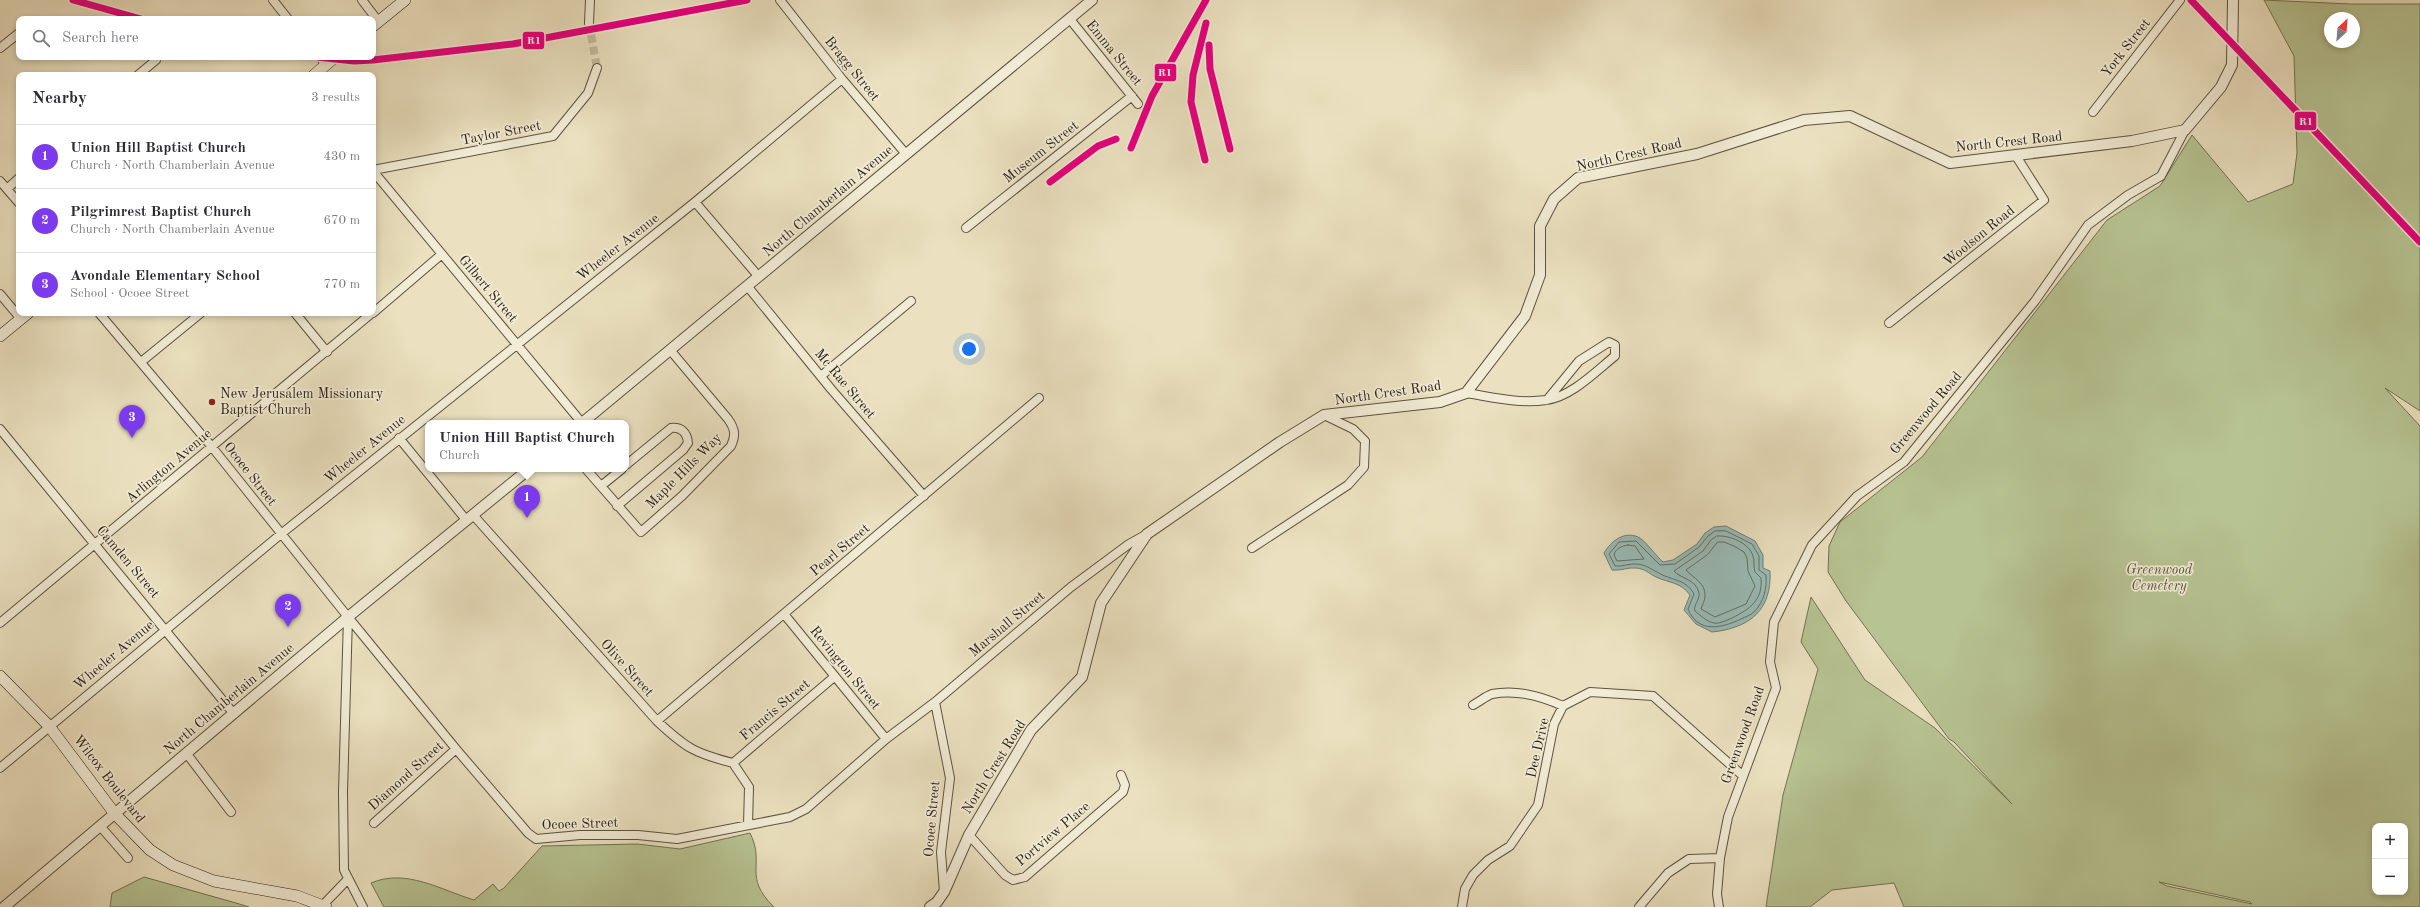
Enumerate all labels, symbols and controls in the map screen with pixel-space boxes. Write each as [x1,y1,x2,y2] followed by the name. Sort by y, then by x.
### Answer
[2324,12,2360,48] north arrow
[16,16,376,60] search box
[2099,16,2153,80] street label: York Street
[1083,18,1145,89] street label: Emma Street
[30,27,52,49] icon: search
[62,31,139,46] text: Search here
[522,31,545,50] line badge: R1
[822,34,882,104] street label: Bragg Street
[527,36,541,47] text: R1
[1154,63,1177,82] line badge: R1
[1158,68,1172,79] text: R1
[32,90,87,107] text: Nearby
[311,91,360,104] text: 3 results
[2294,111,2317,131] line badge: R1
[2299,117,2313,128] text: R1
[460,118,542,148] street label: Taylor Street
[1001,118,1081,186] street label: Museum Street
[1955,129,2063,155] street label: North Crest Road
[1575,136,1683,174] street label: North Crest Road
[70,141,246,156] text: Union Hill Baptist Church
[760,143,896,259] street label: North Chamberlain Avenue
[41,150,49,163] text: 1
[323,150,360,163] text: 430 m
[70,159,275,172] text: Church · North Chamberlain Avenue
[1941,203,2017,269] street label: Woolson Road
[70,205,251,220] text: Pilgrimrest Baptist Church
[574,211,662,283] street label: Wheeler Avenue
[41,214,49,227] text: 2
[323,214,360,227] text: 670 m
[70,223,275,236] text: Church · North Chamberlain Avenue
[456,253,520,325] street label: Gilbert Street
[70,269,260,284] text: Avondale Elementary School
[41,278,49,291] text: 3
[323,278,360,291] text: 770 m
[70,287,189,300] text: School · Ocoee Street
[959,339,979,359] your location
[812,347,878,422] street label: Mc Rae Street
[1888,369,1964,457] street label: Greenwood Road
[1334,379,1442,407] street label: North Crest Road
[220,387,384,417] place label: New Jerusalem Missionary Baptist Church
[207,397,217,407] marker: New Jerusalem Missionary Baptist Church
[119,405,145,438] pin: 3
[322,412,408,486] street label: Wheeler Avenue
[425,420,629,472] popup
[124,426,214,506] street label: Arlington Avenue
[644,430,725,511] street label: Maple Hills Way
[439,431,615,446] text: Union Hill Baptist Church
[221,439,279,509] street label: Ocoee Street
[439,449,480,462] text: Church
[514,485,540,518] pin: 1
[808,521,872,579] street label: Pearl Street
[94,523,162,601] street label: Camden Street
[2126,563,2193,594] park label: Greenwood Cemetery
[967,588,1047,659] street label: Marshall Street
[275,594,301,627] pin: 2
[71,618,157,692] street label: Wheeler Avenue
[807,623,883,713] street label: Revington Street
[598,637,656,699] street label: Olive Street
[161,641,297,757] street label: North Chamberlain Avenue
[737,677,813,743] street label: Francis Street
[1719,684,1767,786] street label: Greenwood Road
[1524,717,1552,779] street label: Dee Drive
[960,718,1028,816] street label: North Crest Road
[71,733,147,825] street label: Wilcox Boulevard
[366,739,446,813] street label: Diamond Street
[922,780,942,858] street label: Ocoee Street
[1013,799,1093,869] street label: Portview Place
[541,816,619,832] street label: Ocoee Street
[2372,823,2408,895] map controls
[2372,823,2408,859] button: +
[2372,859,2408,895] button: −

